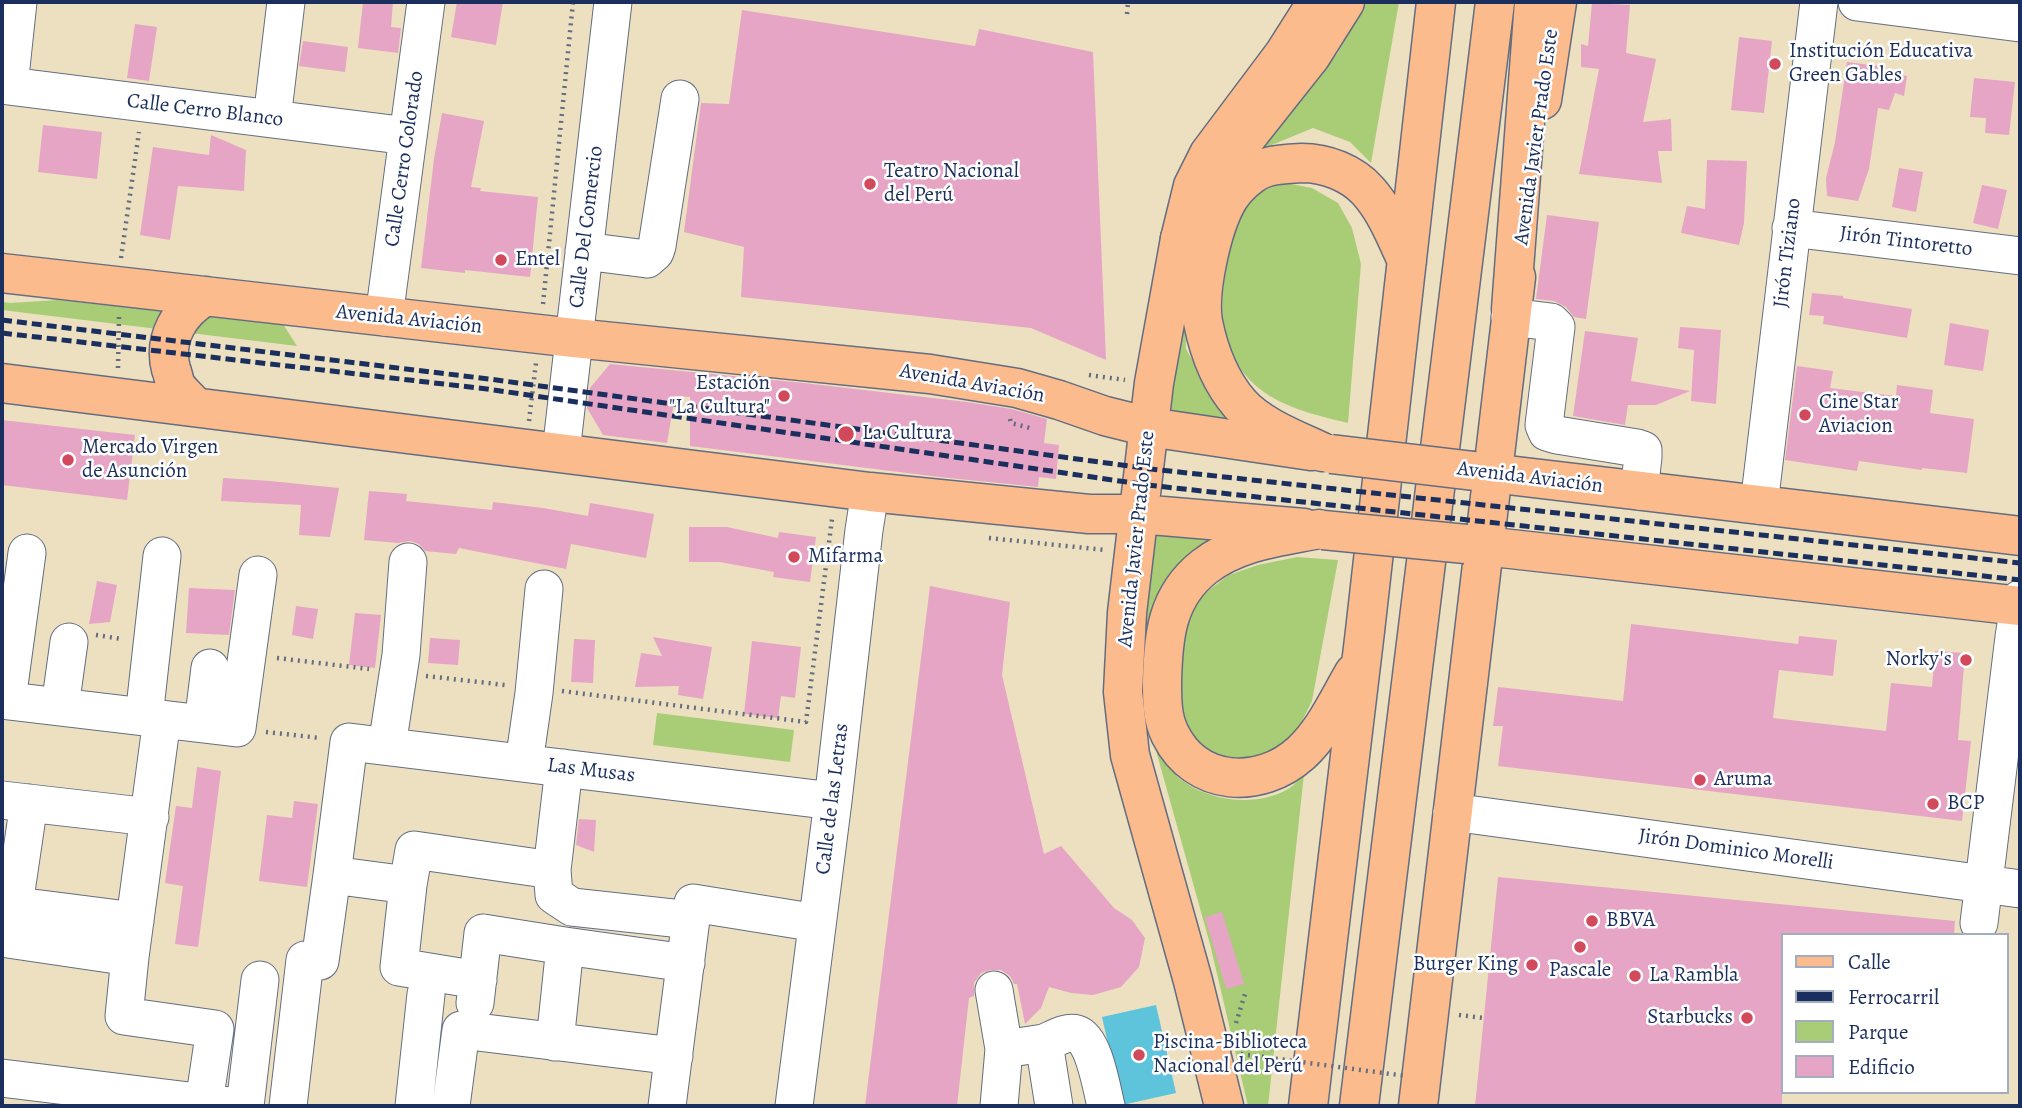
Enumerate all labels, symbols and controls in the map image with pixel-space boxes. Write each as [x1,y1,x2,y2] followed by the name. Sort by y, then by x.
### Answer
[1509,28,1565,246] street label: Avenida Javier Prado Este
[1789,39,1973,89] place label: Institución Educativa Green Gables
[1767,56,1783,72] marker: Institución Educativa Green Gables
[380,69,430,249] street label: Calle Cerro Colorado
[125,89,285,133] street label: Calle Cerro Blanco
[565,144,609,310] street label: Calle Del Comercio
[884,159,1019,209] place label: Teatro Nacional del Perú
[862,176,878,192] marker: Teatro Nacional del Perú
[1769,197,1807,309] street label: Jirón Tiziano
[1838,221,1974,263] street label: Jirón Tintoretto
[515,247,560,273] place label: Entel
[493,252,509,268] marker: Entel
[335,300,483,340] street label: Avenida Aviación
[898,359,1046,409] street label: Avenida Aviación
[669,371,770,421] place label: Estación "La Cultura"
[776,388,792,404] marker: Estación "La Cultura"
[1819,390,1899,440] place label: Cine Star Aviacion
[1797,407,1813,423] marker: Cine Star Aviacion
[862,421,952,447] place label: La Cultura
[836,424,856,444] marker: La Cultura
[1113,430,1161,648] street label: Avenida Javier Prado Este
[82,435,218,485] place label: Mercado Virgen de Asunción
[60,452,76,468] marker: Mercado Virgen de Asunción
[1456,457,1604,499] street label: Avenida Aviación
[808,544,883,570] place label: Mifarma
[786,549,802,565] marker: Mifarma
[1886,647,1952,673] place label: Norky's
[1958,652,1974,668] marker: Norky's
[811,722,855,876] street label: Calle de las Letras
[546,753,636,789] street label: Las Musas
[1714,767,1773,793] place label: Aruma
[1692,772,1708,788] marker: Aruma
[1947,791,1984,817] place label: BCP
[1925,796,1941,812] marker: BCP
[1637,824,1835,876] street label: Jirón Dominico Morelli
[1606,908,1655,934] place label: BBVA
[1584,913,1600,929] marker: BBVA
[1780,933,2008,1094] legend
[1572,939,1588,955] marker: Pascale
[1848,948,1891,976] text: Calle
[1413,952,1518,978] place label: Burger King
[1524,957,1540,973] marker: Burger King
[1549,958,1611,984] place label: Pascale
[1649,963,1739,989] place label: La Rambla
[1627,968,1643,984] marker: La Rambla
[1848,983,1939,1011] text: Ferrocarril
[1647,1005,1733,1031] place label: Starbucks
[1739,1010,1755,1026] marker: Starbucks
[1848,1018,1908,1046] text: Parque
[1153,1030,1307,1080] place label: Piscina-Biblioteca Nacional del Perú
[1131,1047,1147,1063] marker: Piscina-Biblioteca Nacional del Perú
[1848,1053,1915,1081] text: Edificio

